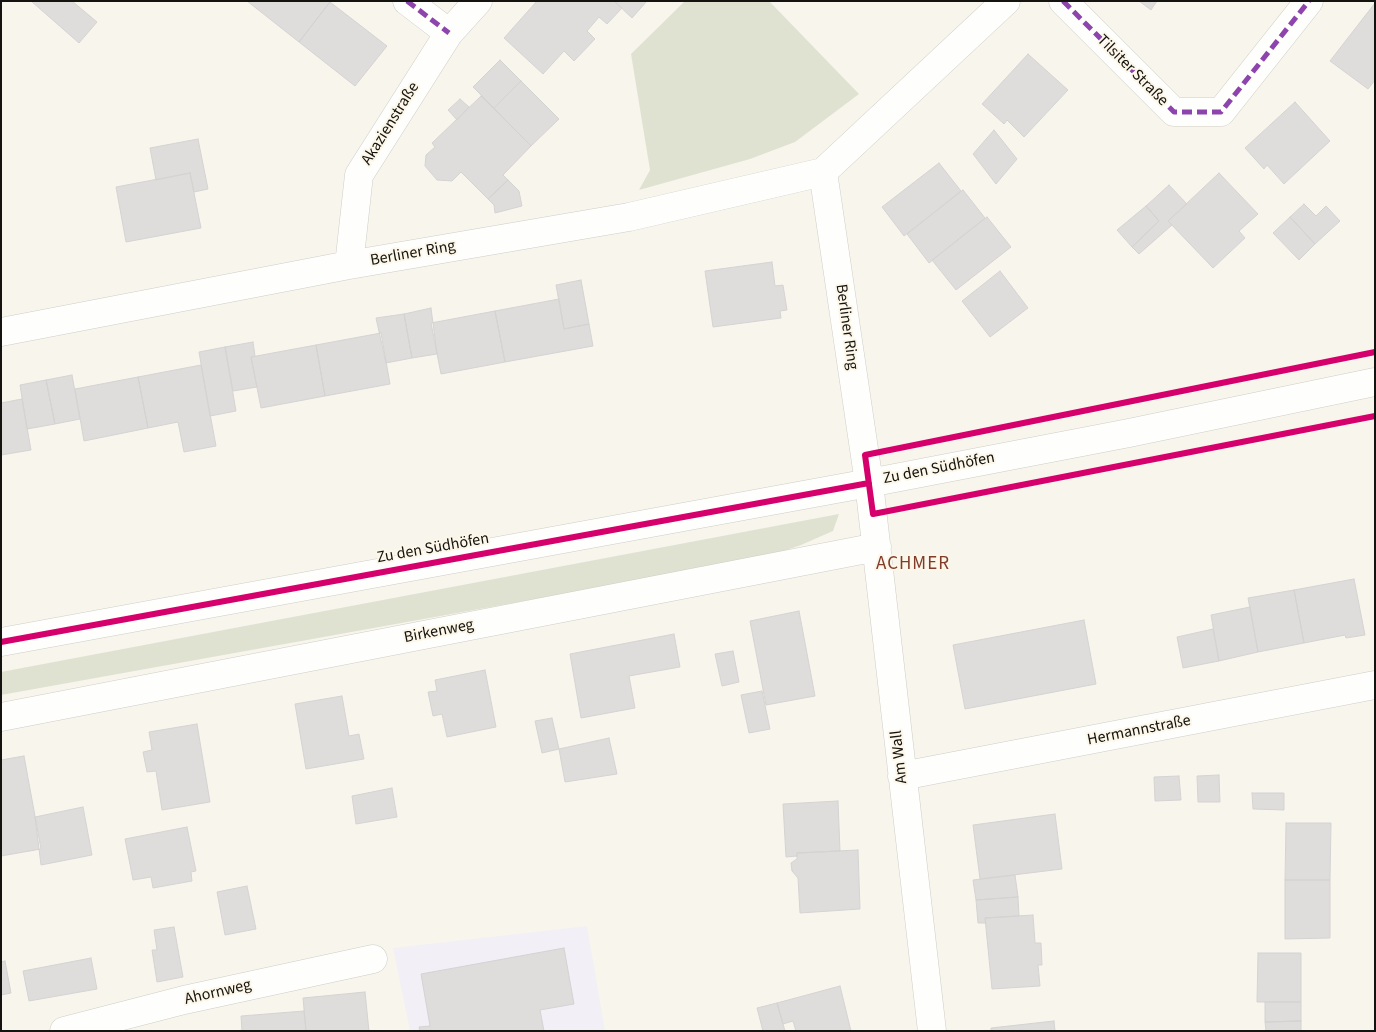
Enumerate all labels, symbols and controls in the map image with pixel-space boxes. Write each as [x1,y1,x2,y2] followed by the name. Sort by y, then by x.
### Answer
[1092,31,1172,111] street label: Tilsiter Straße
[358,79,424,169] street label: Akazienstraße
[369,237,457,271] street label: Berliner Ring
[830,283,862,371] street label: Berliner Ring
[881,449,997,489] street label: Zu den Südhöfen
[375,530,491,568] street label: Zu den Südhöfen
[875,554,951,576] district label: ACHMER
[403,616,475,648] street label: Birkenweg
[1086,712,1192,750] street label: Hermannstraße
[888,729,912,785] street label: Am Wall
[183,976,253,1010] street label: Ahornweg

